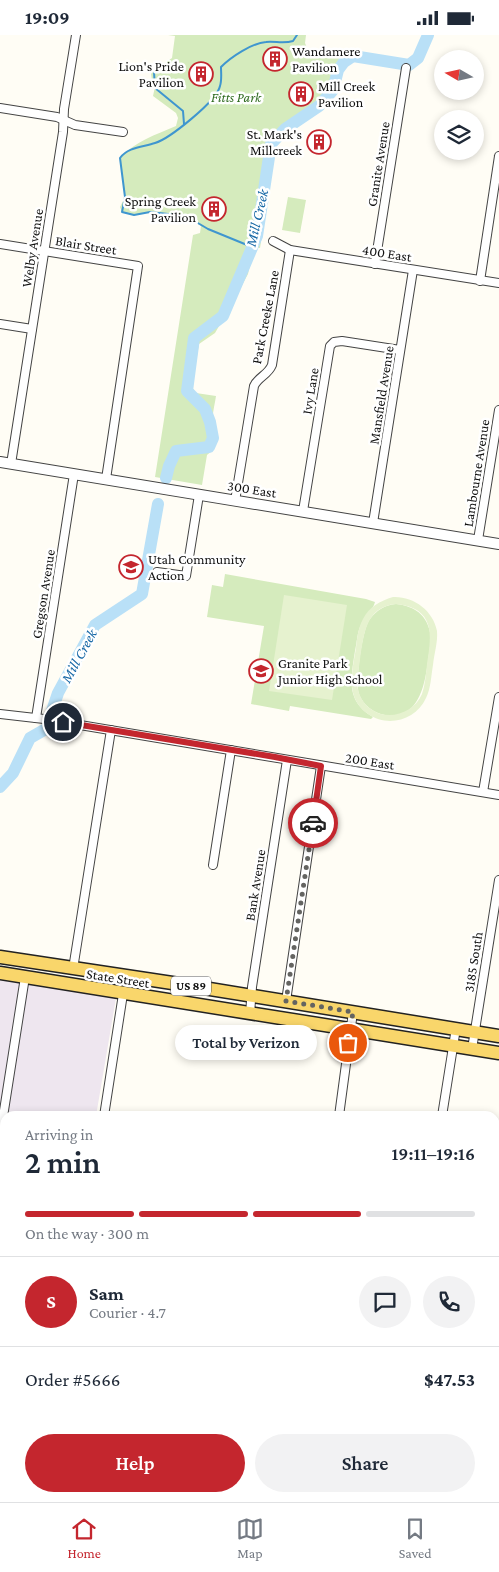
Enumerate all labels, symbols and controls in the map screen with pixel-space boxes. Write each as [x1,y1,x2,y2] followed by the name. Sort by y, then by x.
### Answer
[25,7,70,28] text: 19:09
[292,43,360,75] place label: Wandamere Pavilion
[262,46,288,72] building icon: Wandamere Pavilion
[434,50,484,100] north arrow
[434,50,484,160] map controls
[118,58,184,90] place label: Lion's Pride Pavilion
[188,61,214,87] building icon: Lion's Pride Pavilion
[318,78,376,110] place label: Mill Creek Pavilion
[288,81,314,107] building icon: Mill Creek Pavilion
[211,89,262,105] park label: Fitts Park
[434,110,484,160] button: layers
[363,120,393,208] street label: Granite Avenue
[247,126,302,158] place label: St. Mark's Millcreek
[306,129,332,155] building icon: St. Mark's Millcreek
[242,186,272,249] water label: Mill Creek
[125,193,196,225] place label: Spring Creek Pavilion
[201,196,227,222] building icon: Spring Creek Pavilion
[18,207,46,289] street label: Welby Avenue
[54,232,118,258] street label: Blair Street
[361,241,413,265] street label: 400 East
[248,269,282,365] street label: Park Creeke Lane
[365,345,397,445] street label: Mansfield Avenue
[298,367,322,415] street label: Ivy Lane
[460,418,492,528] street label: Lambourne Avenue
[226,477,278,501] street label: 300 East
[28,548,58,640] street label: Gregson Avenue
[148,551,246,583] place label: Utah Community Action
[118,554,144,580] school or university icon: Utah Community Action
[57,625,101,686] water label: Mill Creek
[276,655,383,687] place label: Granite Park Junior High School
[248,658,274,684] school or university icon: Granite Park Junior High School
[42,701,84,743] pin
[49,708,77,736] icon: home
[344,749,396,773] street label: 200 East
[288,798,338,848] courier
[299,809,327,837] icon: car
[241,848,269,922] street label: Bank Avenue
[460,930,486,993] street label: 3185 South
[85,965,151,991] street label: State Street
[171,976,211,995] road number: US 89
[327,1022,369,1064] pin
[175,1025,318,1061] callout: Total by Verizon
[334,1029,362,1057] icon: bag
[192,1034,300,1051] text: Total by Verizon
[25,1126,93,1143] text: Arriving in
[392,1143,475,1164] text: 19:11–19:16
[25,1144,100,1180] text: 2 min
[25,1225,149,1242] text: On the way · 300 m
[359,1276,411,1328] button: chat
[423,1276,475,1328] button: phone
[89,1283,124,1304] text: Sam
[46,1291,56,1312] text: S
[89,1304,166,1321] text: Courier · 4.7
[25,1369,120,1390] text: Order #5666
[424,1369,475,1390] text: $47.53
[25,1434,245,1492] button: Help
[255,1434,475,1492] button: Share
[67,1515,101,1561] tab: Home
[236,1515,264,1561] tab: Map
[399,1515,432,1561] tab: Saved

